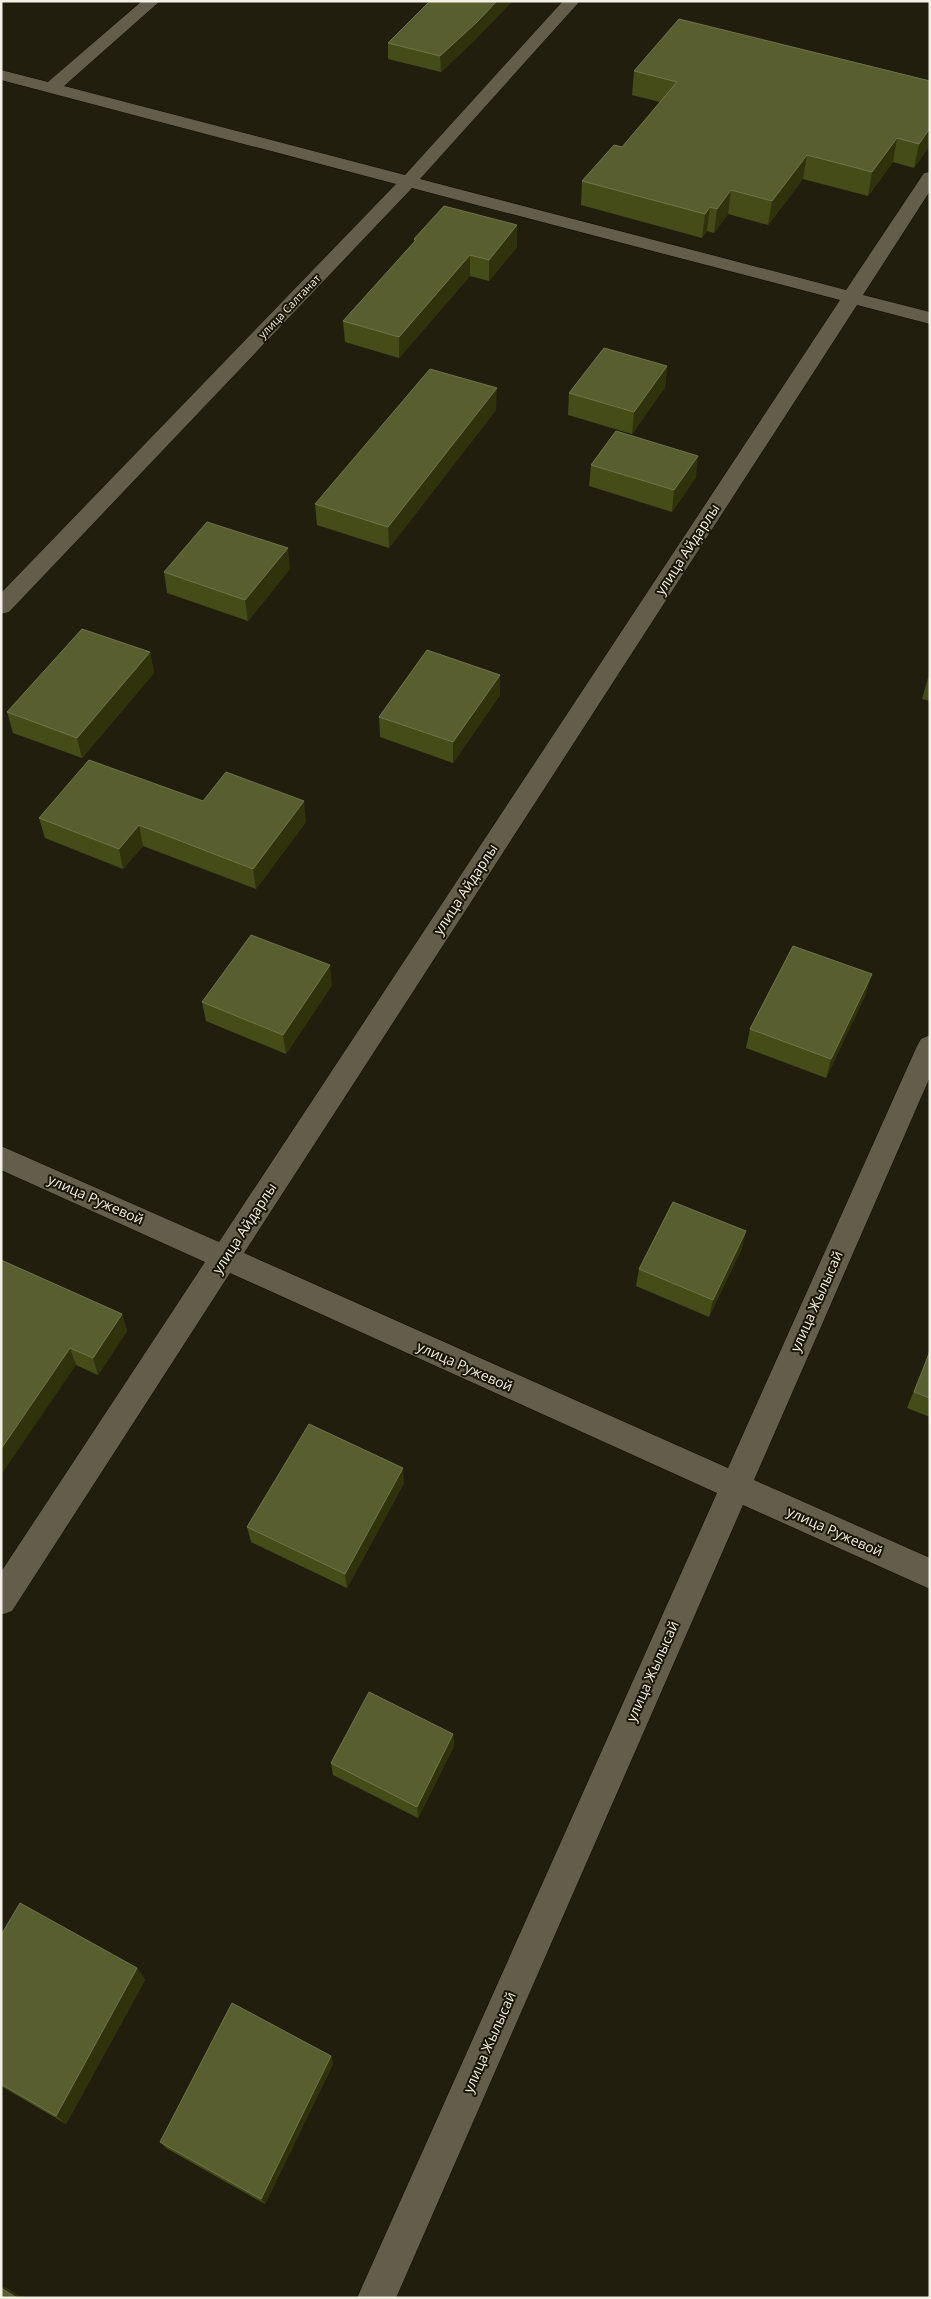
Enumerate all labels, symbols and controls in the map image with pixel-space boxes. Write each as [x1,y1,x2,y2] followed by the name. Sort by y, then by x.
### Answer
[255,271,323,341] street label: улица Салтанат
[650,500,724,598] street label: улица Айдарлы
[428,840,502,938] street label: улица Айдарлы
[45,1169,147,1229] street label: улица Ружевой
[207,1179,281,1277] street label: улица Айдарлы
[785,1247,847,1355] street label: улица Жылысай
[414,1336,516,1396] street label: улица Ружевой
[784,1501,886,1561] street label: улица Ружевой
[621,1617,683,1725] street label: улица Жылысай
[458,1988,520,2096] street label: улица Жылысай

